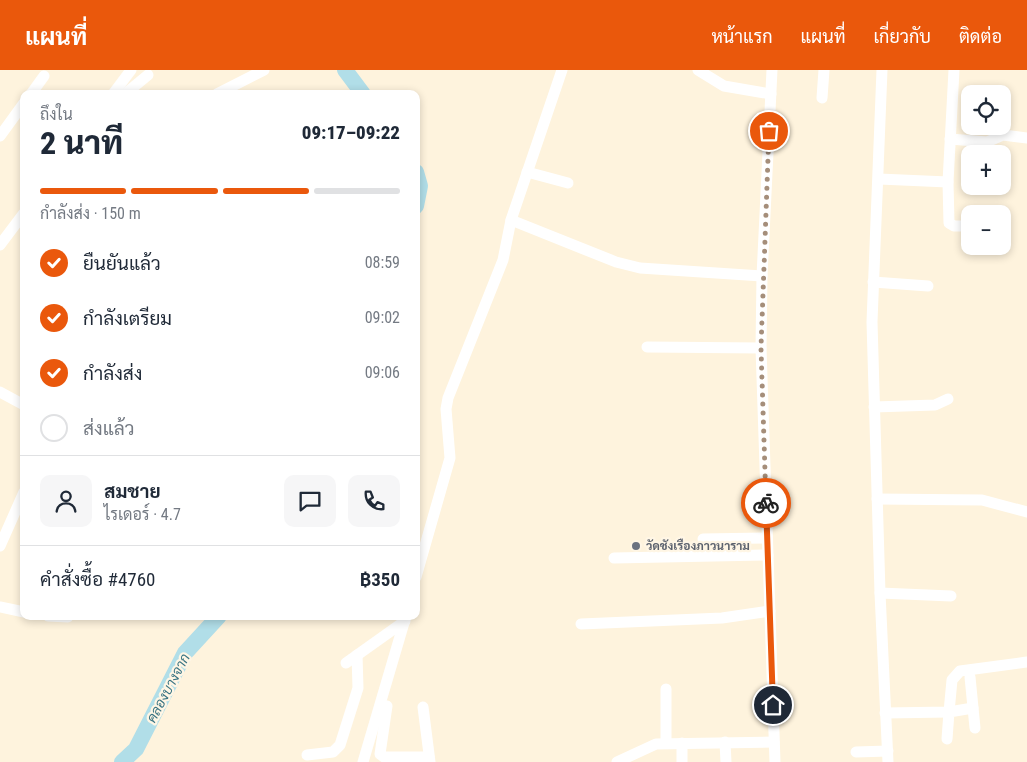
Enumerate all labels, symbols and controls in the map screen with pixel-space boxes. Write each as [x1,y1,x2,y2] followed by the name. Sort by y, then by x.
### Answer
[25,23,87,51] text: แผนที่
[711,26,773,47] text: หน้าแรก
[801,26,845,47] text: แผนที่
[873,26,931,47] text: เกี่ยวกับ
[959,26,1002,47] text: ติดต่อ
[961,85,1011,255] map controls
[961,85,1011,135] button: locate
[40,105,73,124] text: ถึงใน
[748,110,790,152] pin
[755,117,783,145] icon: bag
[302,121,400,144] text: 09:17–09:22
[40,124,123,162] text: 2 นาที
[961,145,1011,195] button: +
[40,204,141,223] text: กำลังส่ง · 150 m
[961,205,1011,255] button: −
[40,249,68,277] icon: check
[83,252,161,275] text: ยืนยันแล้ว
[365,253,400,272] text: 08:59
[40,304,68,332] icon: check
[83,307,172,330] text: กำลังเตรียม
[365,308,400,327] text: 09:02
[40,359,68,387] icon: check
[83,362,142,385] text: กำลังส่ง
[365,363,400,382] text: 09:06
[83,417,134,440] text: ส่งแล้ว
[40,475,92,527] button: person
[284,475,336,527] button: chat
[348,475,400,527] button: phone
[741,478,791,528] courier
[104,480,161,503] text: สมชาย
[752,489,780,517] icon: bike
[104,505,181,524] text: ไรเดอร์ · 4.7
[646,538,750,553] place label: วัดชังเรืองภาวนาราม
[630,540,642,552] marker: วัดชังเรืองภาวนาราม
[40,568,155,591] text: คำสั่งซื้อ #4760
[360,568,400,591] text: ฿350
[143,651,193,725] water label: คลองบางจาก
[752,684,794,726] pin
[759,691,787,719] icon: home

